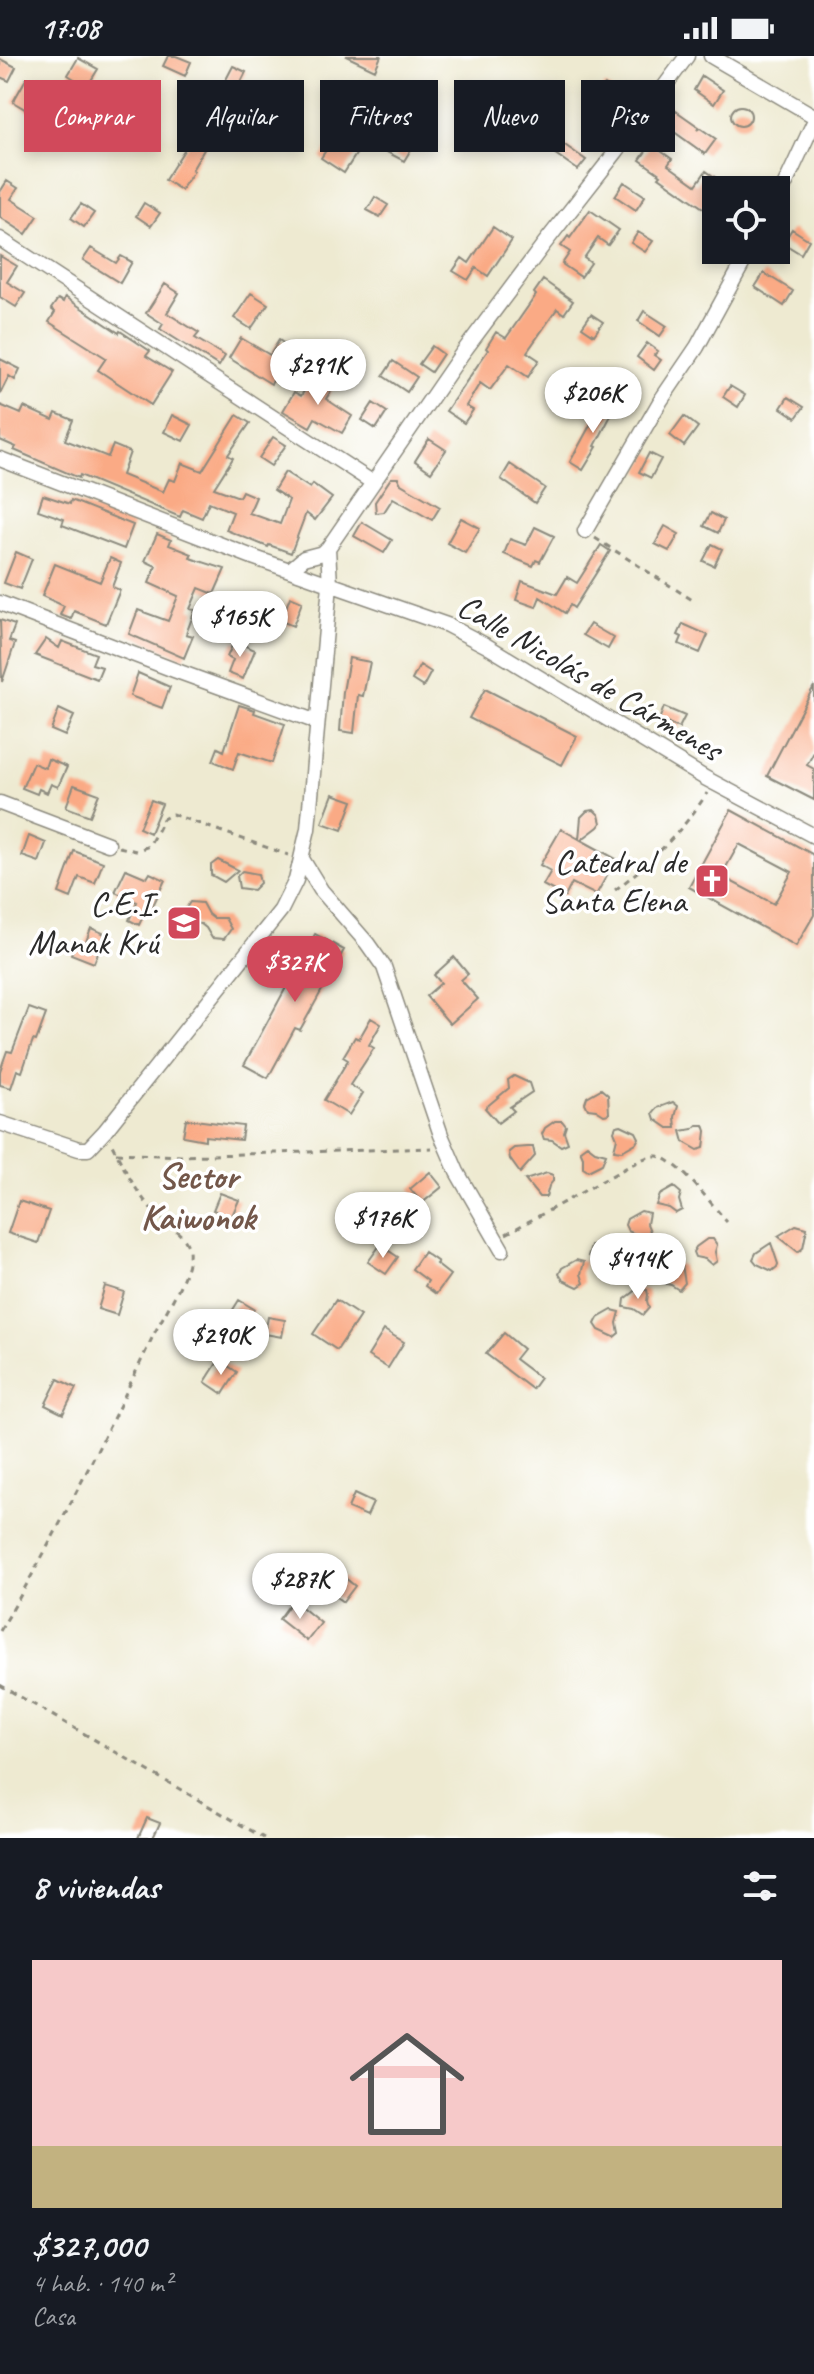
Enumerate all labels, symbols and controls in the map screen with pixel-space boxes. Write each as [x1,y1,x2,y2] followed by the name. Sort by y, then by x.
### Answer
[40,9,100,47] text: 17:08
[24,80,161,152] chip: Comprar
[177,80,304,152] chip: Alquilar
[320,80,438,152] chip: Filtros
[454,80,565,152] chip: Nuevo
[581,80,675,152] chip: Piso
[702,176,790,264] map controls
[702,176,790,264] button: locate
[262,339,374,407] pin: $291K
[288,348,348,381] text: $291K
[537,367,649,435] pin: $206K
[563,376,623,409] text: $206K
[450,584,733,772] street label: Calle Nicolás de Cármenes
[184,591,296,659] pin: $165K
[210,600,270,633] text: $165K
[542,840,689,922] place label: Catedral de Santa Elena
[693,862,731,900] church icon: Catedral de Santa Elena
[28,882,160,964] place label: C.E.I. Manak Krú
[165,904,203,942] school or university icon: C.E.I. Manak Krú
[239,936,351,1004] pin: $327K
[265,945,325,978] text: $327K
[141,1153,259,1240] district label: Sector Kaiwonok
[327,1192,439,1260] pin: $176K
[353,1201,413,1234] text: $176K
[582,1233,694,1301] pin: $414K
[608,1242,668,1275] text: $414K
[165,1309,277,1377] pin: $290K
[191,1318,251,1351] text: $290K
[244,1553,356,1621] pin: $287K
[270,1562,330,1595] text: $287K
[738,1864,782,1908] icon: filters
[32,1865,159,1908] text: 8 viviendas
[335,2012,479,2156] icon: home
[32,2224,146,2267] text: $327,000
[32,2267,172,2300] text: 4 hab. · 140 m²
[32,2300,75,2333] text: Casa

